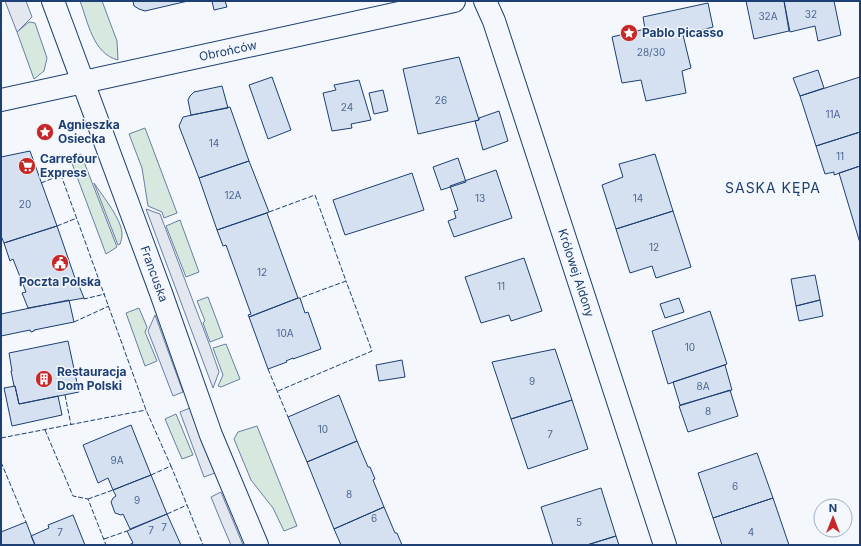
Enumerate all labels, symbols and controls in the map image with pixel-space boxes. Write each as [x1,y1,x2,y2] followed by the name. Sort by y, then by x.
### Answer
[805,8,817,20] house number: 32
[758,10,778,22] house number: 32A
[619,23,639,43] place icon: Pablo Picasso
[642,25,724,40] place label: Pablo Picasso
[198,37,258,64] street label: Obrońców
[637,46,665,58] house number: 28/30
[435,94,447,106] house number: 26
[341,101,353,113] house number: 24
[825,108,841,120] house number: 11A
[58,117,120,146] place label: Agnieszka Osiecka
[35,122,55,142] place icon: Agnieszka Osiecka
[209,137,219,149] house number: 14
[836,150,844,162] house number: 11
[40,151,97,180] place label: Carrefour Express
[17,156,37,176] supermarket icon: Carrefour Express
[725,179,821,196] district label: SASKA KĘPA
[224,189,242,201] house number: 12A
[475,192,485,204] house number: 13
[633,192,643,204] house number: 14
[19,198,31,210] house number: 20
[555,227,598,319] street label: Królowej Aldony
[649,241,659,253] house number: 12
[137,244,172,304] street label: Francuska
[50,253,70,273] public building icon: Poczta Polska
[257,266,267,278] house number: 12
[19,274,101,289] place label: Poczta Polska
[497,280,505,292] house number: 11
[276,327,294,339] house number: 10A
[685,341,695,353] house number: 10
[57,364,126,393] place label: Restauracja Dom Polski
[34,369,54,389] building icon: Restauracja Dom Polski
[529,375,535,387] house number: 9
[696,380,710,392] house number: 8A
[705,405,711,417] house number: 8
[318,423,328,435] house number: 10
[547,428,553,440] house number: 7
[110,454,124,466] house number: 9A
[732,480,738,492] house number: 6
[346,488,352,500] house number: 8
[134,494,140,506] house number: 9
[813,498,853,538] north arrow
[829,501,837,515] text: N
[371,512,377,524] house number: 6
[576,516,582,528] house number: 5
[161,521,167,533] house number: 7
[148,524,154,536] house number: 7
[57,526,63,538] house number: 7
[748,526,754,538] house number: 4

